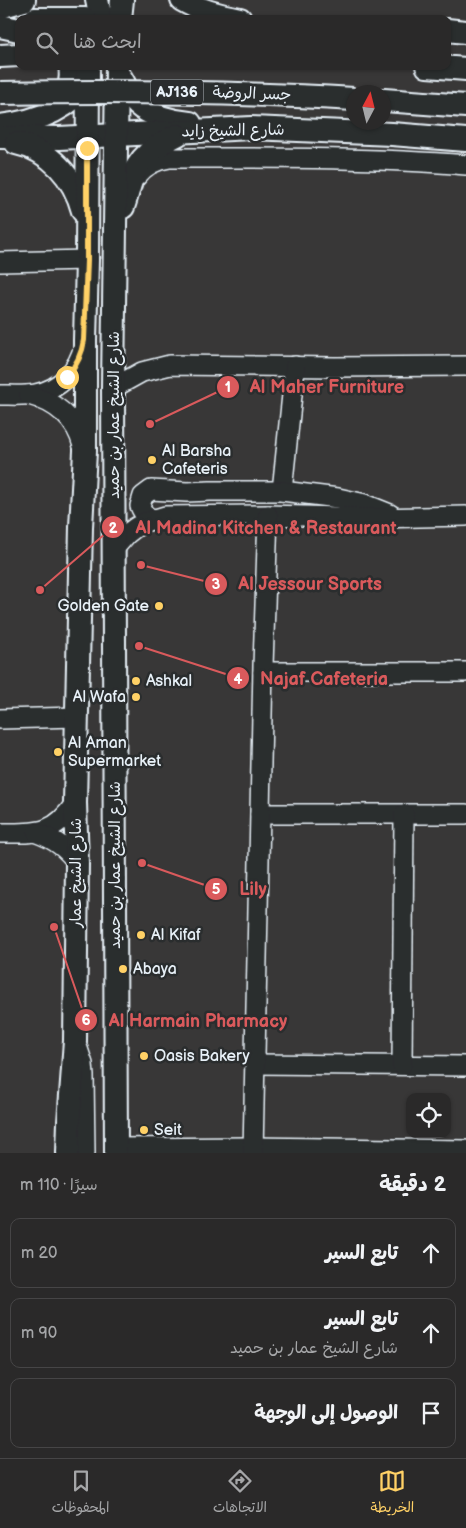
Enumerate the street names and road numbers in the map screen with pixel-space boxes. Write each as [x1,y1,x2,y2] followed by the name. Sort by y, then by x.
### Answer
[151,80,203,104] road number: AJ136
[212,83,292,105] street label: جسر الروضة
[181,121,285,142] street label: شارع الشيخ زايد
[105,331,125,499] street label: شارع الشيخ عمار بن حميد
[106,781,126,949] street label: شارع الشيخ عمار بن حميد
[67,818,87,929] street label: شارع الشيخ عمار

